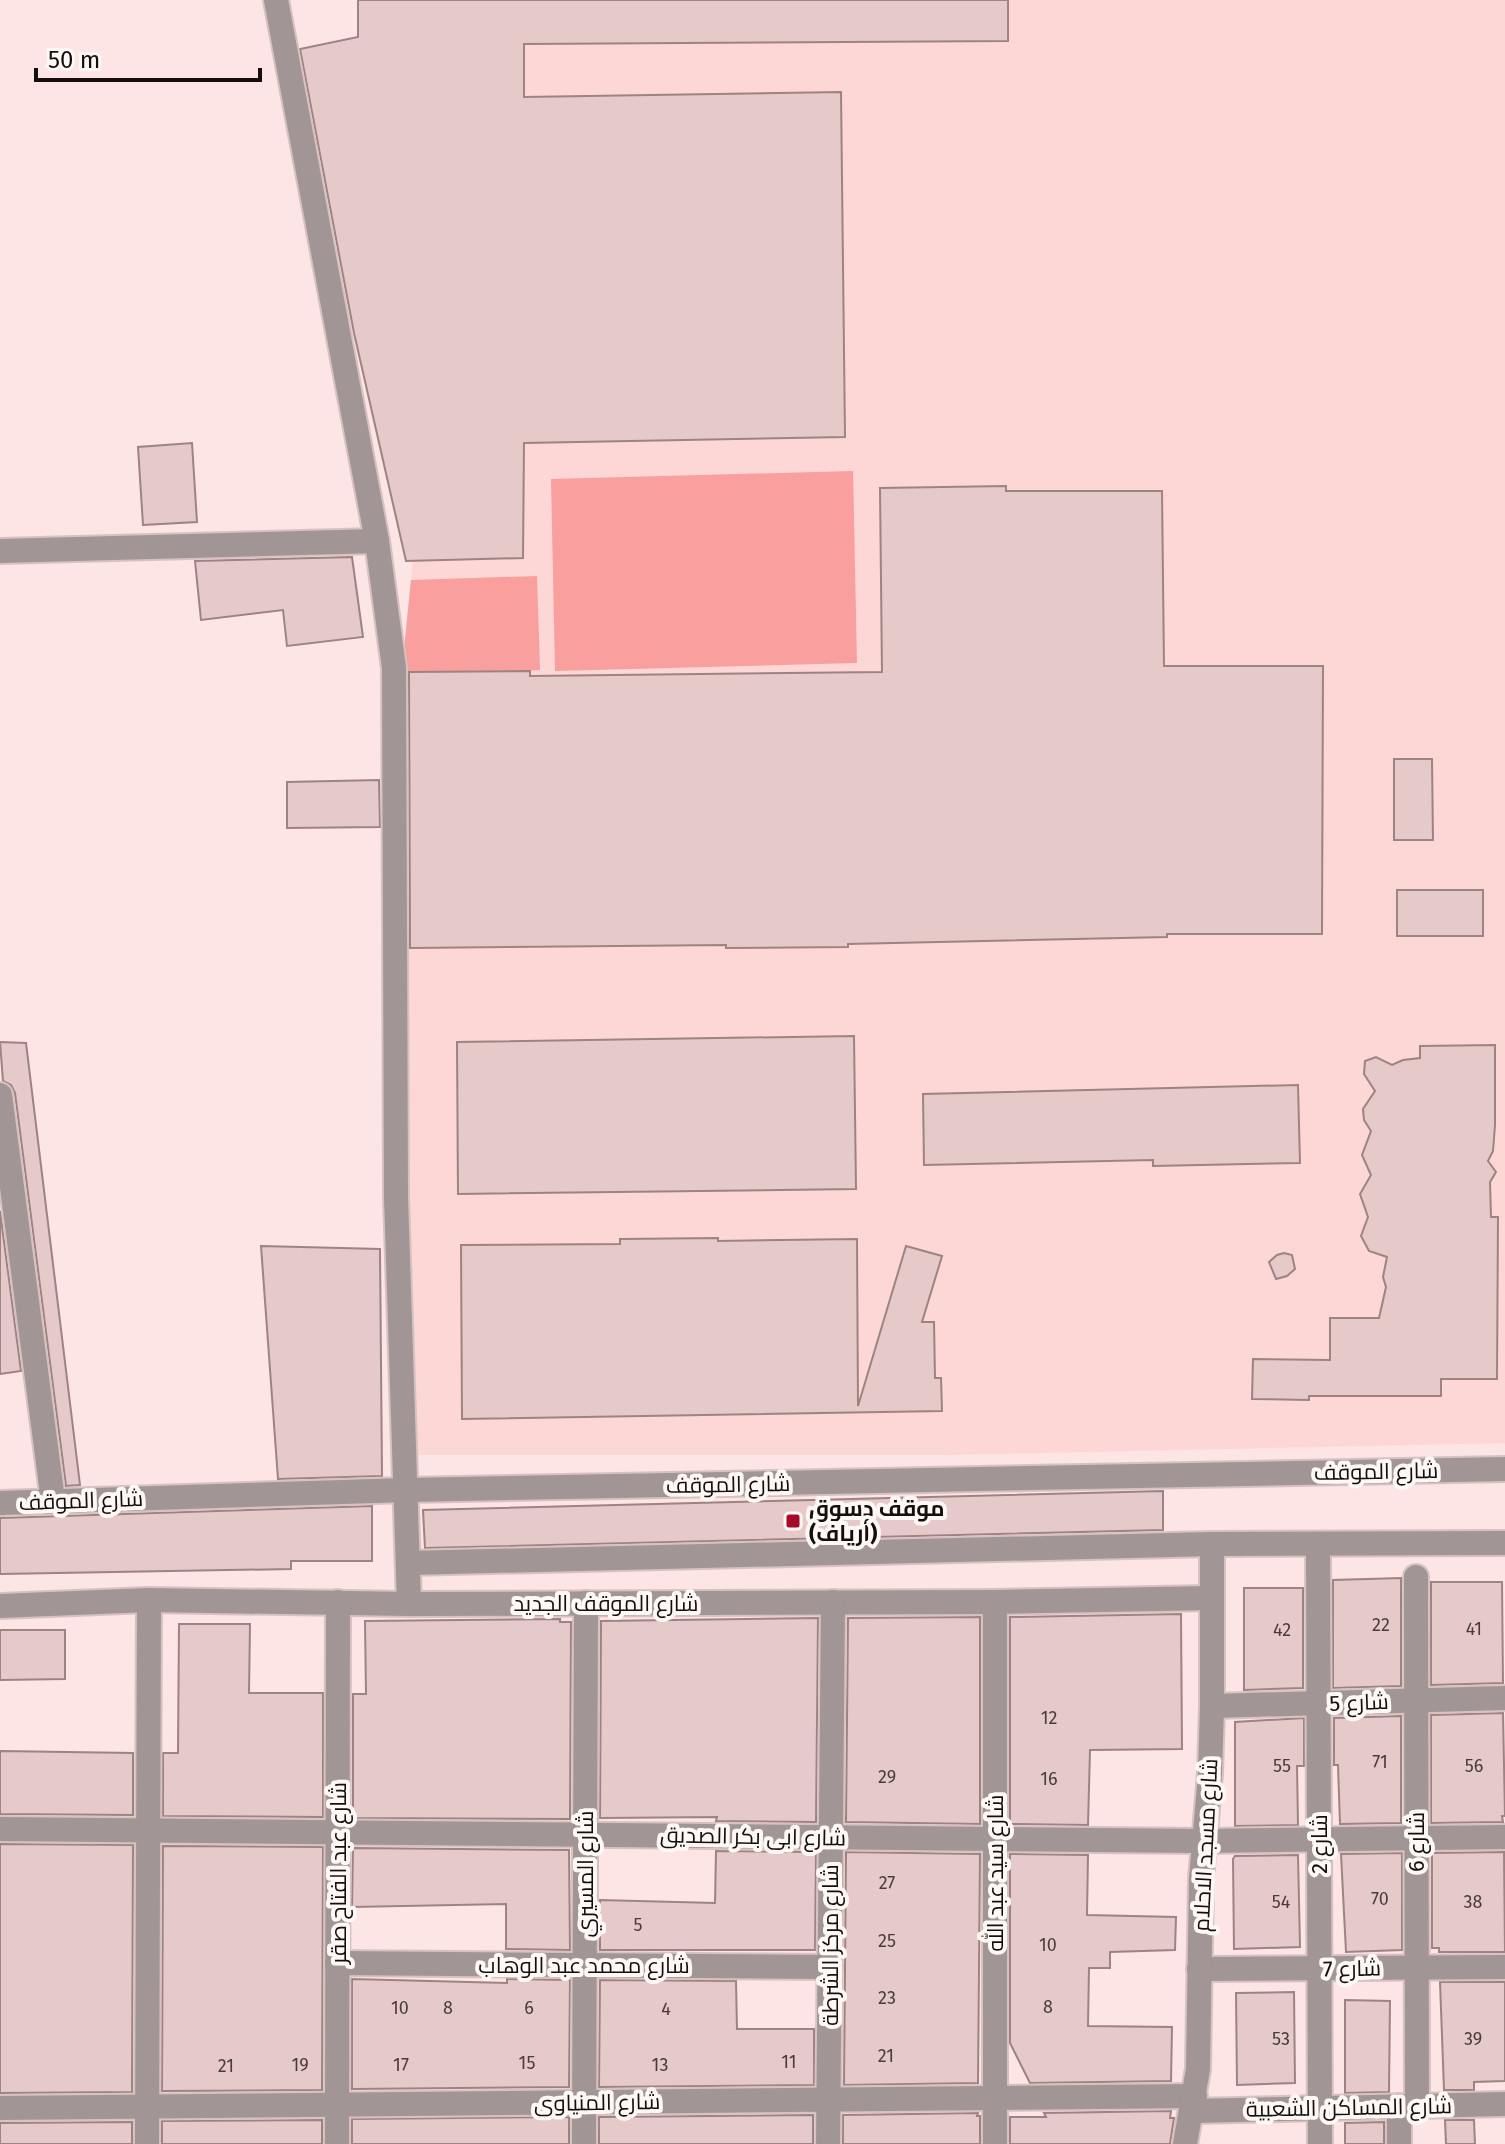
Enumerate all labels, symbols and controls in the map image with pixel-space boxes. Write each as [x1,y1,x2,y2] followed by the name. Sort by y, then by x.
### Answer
[36,32,260,82] scale bar
[48,46,100,74] text: 50 m
[1314,1457,1439,1487] street label: شارع الموقف
[666,1470,791,1500] street label: شارع الموقف
[18,1485,144,1517] street label: شارع الموقف
[809,1495,945,1547] place label: موقف دسوق (أرياف)
[784,1512,802,1530] marker: موقف دسوق (أرياف)
[513,1590,699,1618] street label: شارع الموقف الجديد
[1372,1614,1390,1636] house number: 22
[1466,1618,1482,1640] house number: 41
[1273,1619,1291,1641] house number: 42
[1329,1688,1389,1718] street label: شارع 5
[1041,1707,1057,1729] house number: 12
[1372,1751,1388,1773] house number: 71
[1273,1755,1291,1777] house number: 55
[1465,1755,1483,1777] house number: 56
[1187,1758,1226,1932] street label: شارع مسجد الاحلام
[878,1766,896,1788] house number: 29
[1040,1768,1058,1790] house number: 16
[325,1782,353,1966] street label: شارع عبد الفتاح صقر
[981,1795,1010,1951] street label: شارع سيد عبد الله
[572,1811,602,1937] street label: شارع المسيري
[1403,1812,1431,1872] street label: شارع 6
[1306,1814,1334,1874] street label: شارع 2
[660,1821,846,1853] street label: شارع ابى بكر الصديق
[817,1864,845,2026] street label: شارع مركز الشرطة
[879,1872,895,1894] house number: 27
[1371,1888,1389,1910] house number: 70
[1272,1891,1291,1913] house number: 54
[1464,1891,1483,1913] house number: 38
[633,1914,643,1936] house number: 5
[878,1930,896,1952] house number: 25
[1039,1934,1057,1956] house number: 10
[478,1952,690,1980] street label: شارع محمد عبد الوهاب
[1323,1954,1381,1984] street label: شارع 7
[878,1987,896,2009] house number: 23
[1043,1996,1053,2018] house number: 8
[391,1997,409,2019] house number: 10
[443,1997,453,2019] house number: 8
[524,1997,534,2019] house number: 6
[661,1998,671,2020] house number: 4
[1272,2028,1290,2050] house number: 53
[1464,2028,1482,2050] house number: 39
[878,2045,894,2067] house number: 21
[781,2051,797,2073] house number: 11
[519,2052,535,2074] house number: 15
[291,2054,309,2076] house number: 19
[393,2054,409,2076] house number: 17
[652,2054,668,2076] house number: 13
[218,2055,234,2077] house number: 21
[534,2088,660,2118] street label: شارع المنياوى
[1246,2092,1452,2124] street label: شارع المساكن الشعبية

